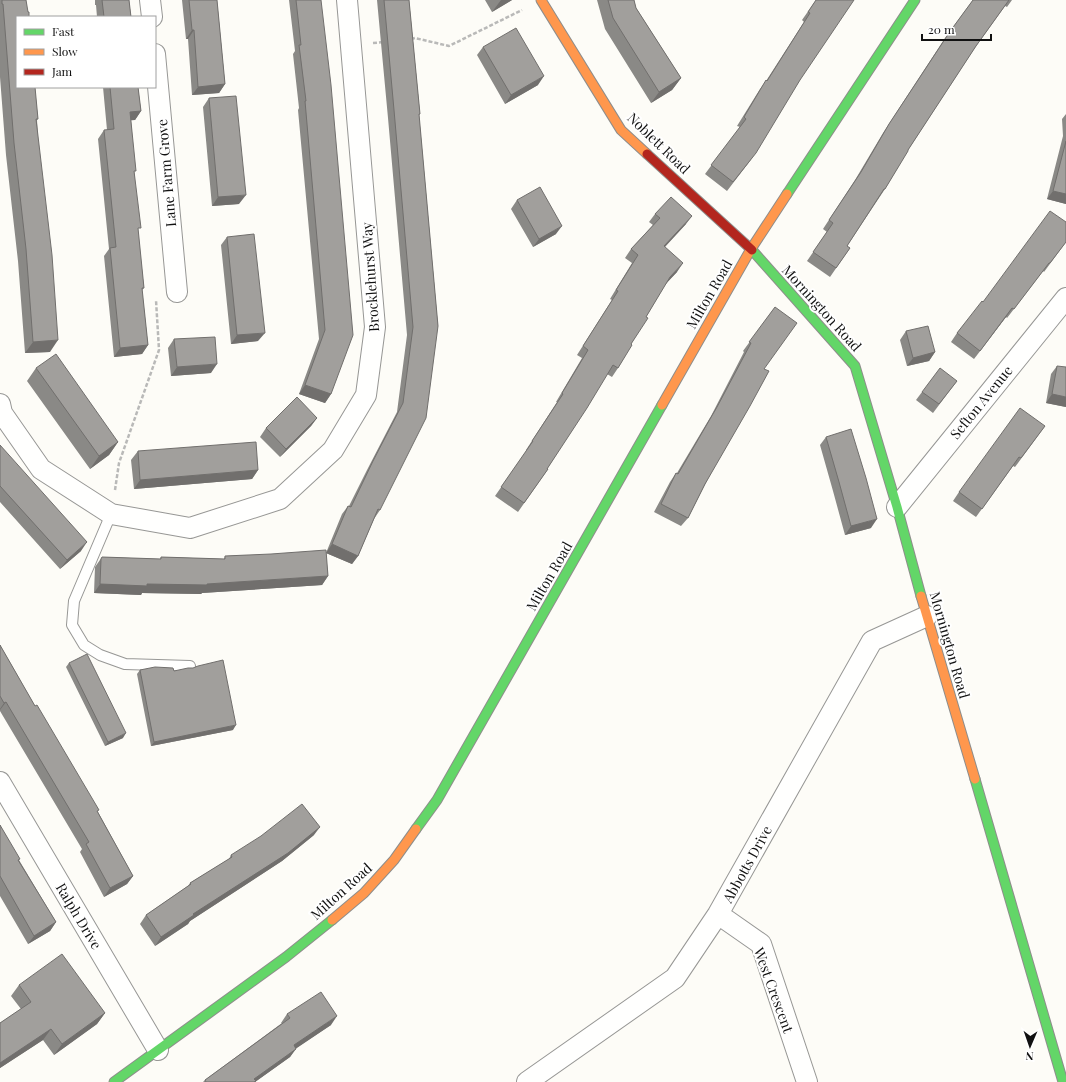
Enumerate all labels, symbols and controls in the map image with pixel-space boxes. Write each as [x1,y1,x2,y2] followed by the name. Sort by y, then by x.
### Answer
[16,16,156,88] legend
[922,16,991,42] scale bar
[928,21,955,37] text: 20 m
[52,23,75,39] text: Fast
[52,43,78,59] text: Slow
[51,63,73,79] text: Jam
[623,108,695,178] street label: Noblett Road
[152,118,180,228] street label: Lane Farm Grove
[357,222,383,332] street label: Brocklehurst Way
[682,256,736,332] street label: Milton Road
[778,261,866,355] street label: Mornington Road
[945,361,1017,443] street label: Sefton Avenue
[522,538,576,614] street label: Milton Road
[926,589,974,701] street label: Mornington Road
[717,822,776,907] street label: Abbotts Drive
[306,858,376,924] street label: Milton Road
[52,879,106,953] street label: Ralph Drive
[749,944,799,1036] street label: West Crescent
[1010,1026,1050,1066] north arrow
[1025,1049,1034,1064] text: N

